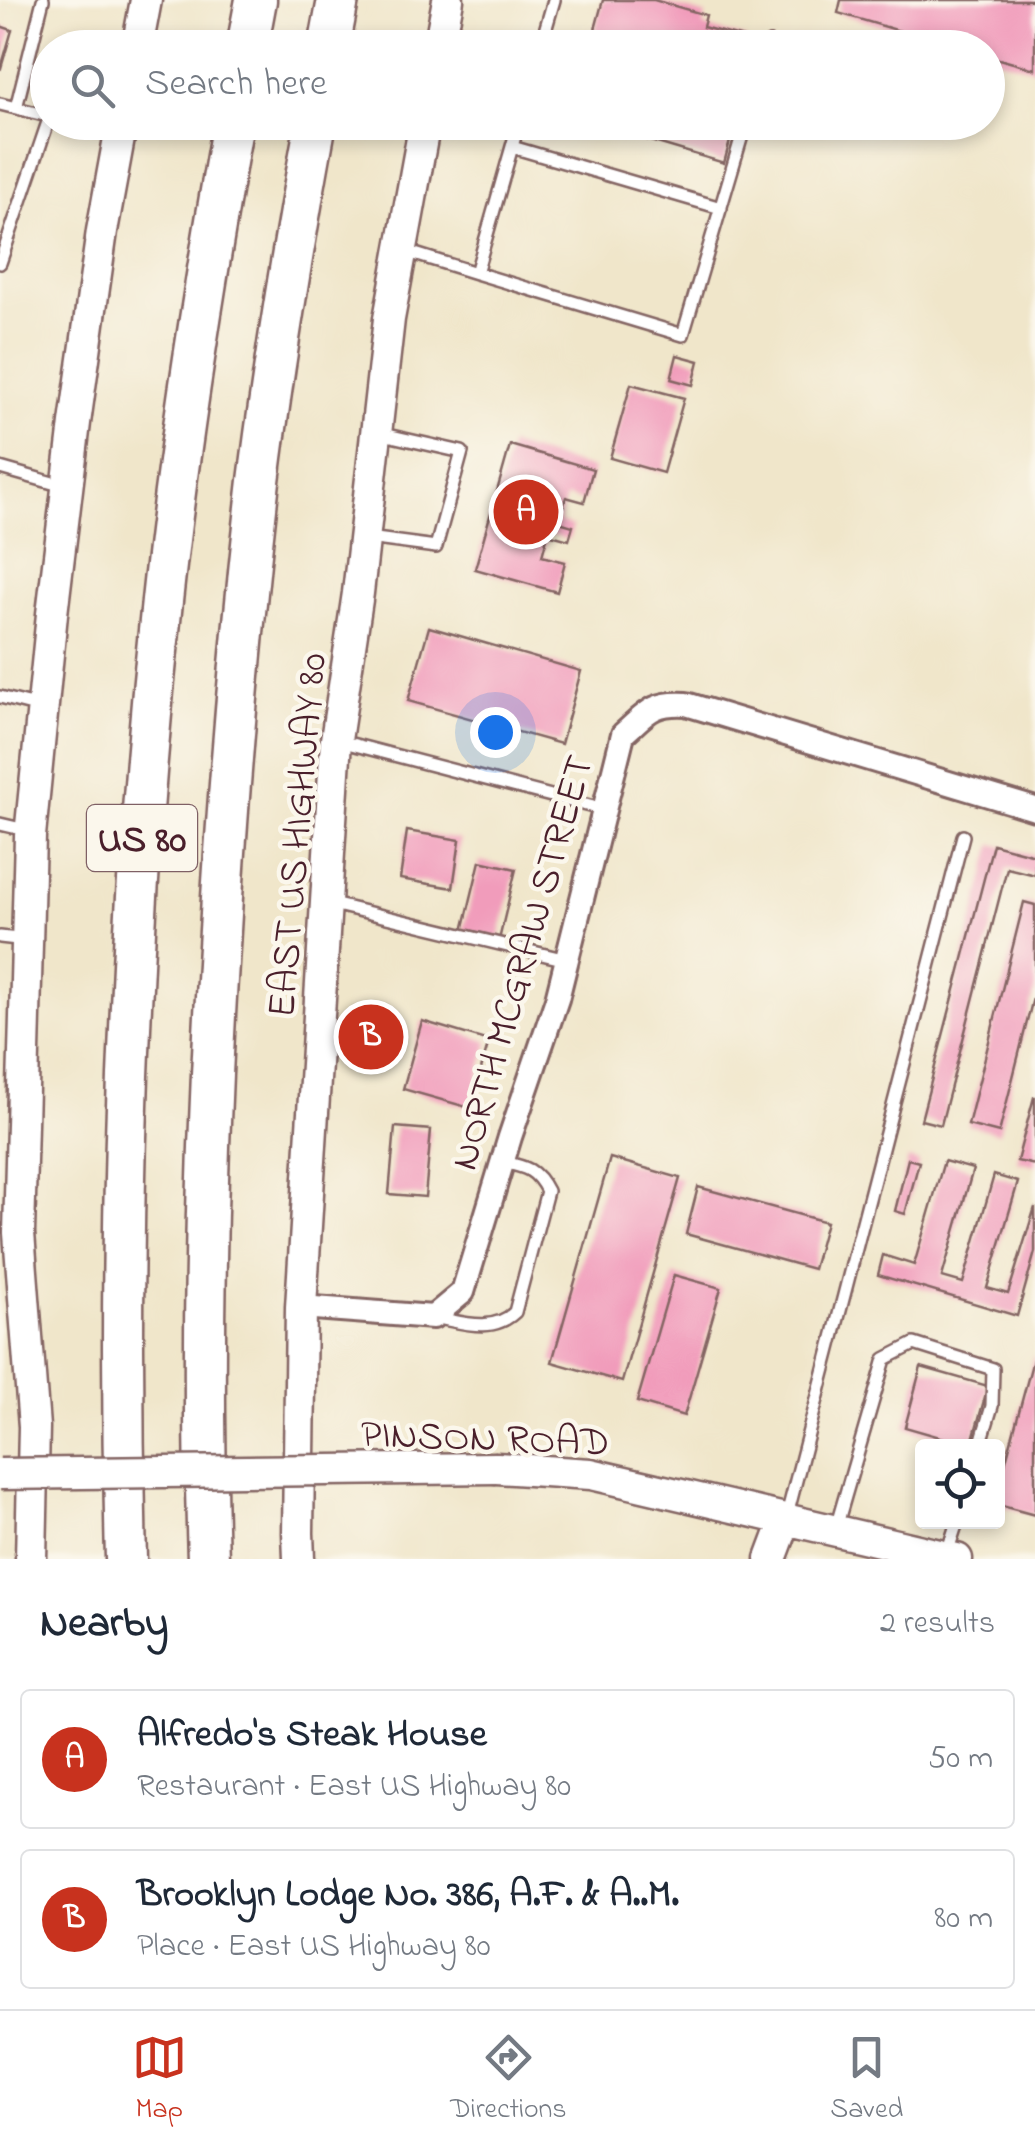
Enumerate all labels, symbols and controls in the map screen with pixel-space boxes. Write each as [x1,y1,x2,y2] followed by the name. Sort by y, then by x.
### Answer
[30,30,1005,140] search box
[145,57,327,113] text: Search here
[65,58,120,113] icon: search
[494,474,558,550] pin: A
[254,651,345,1020] street label: EAST US HIGHWAY 80
[470,707,521,758] your location
[437,749,612,1178] street label: NORTH MCGRAW STREET
[87,805,197,871] road number: US 80
[338,1000,404,1074] pin: B
[359,1407,610,1474] street label: PINSON ROAD
[915,1439,1005,1529] map controls
[915,1439,1005,1529] button: locate
[40,1594,168,1655] text: Nearby
[880,1601,995,1648] text: 2 results
[137,1708,487,1764] text: Alfredo's Steak House
[65,1736,84,1783] text: A
[928,1736,993,1783] text: 50 m
[137,1764,571,1811] text: Restaurant · East US Highway 80
[137,1868,679,1924] text: Brooklyn Lodge No. 386, A.F. & A..M.
[64,1896,85,1943] text: B
[934,1896,993,1943] text: 80 m
[137,1924,491,1971] text: Place · East US Highway 80
[132,2030,187,2131] tab: Map
[450,2030,567,2131] tab: Directions
[830,2030,903,2131] tab: Saved

